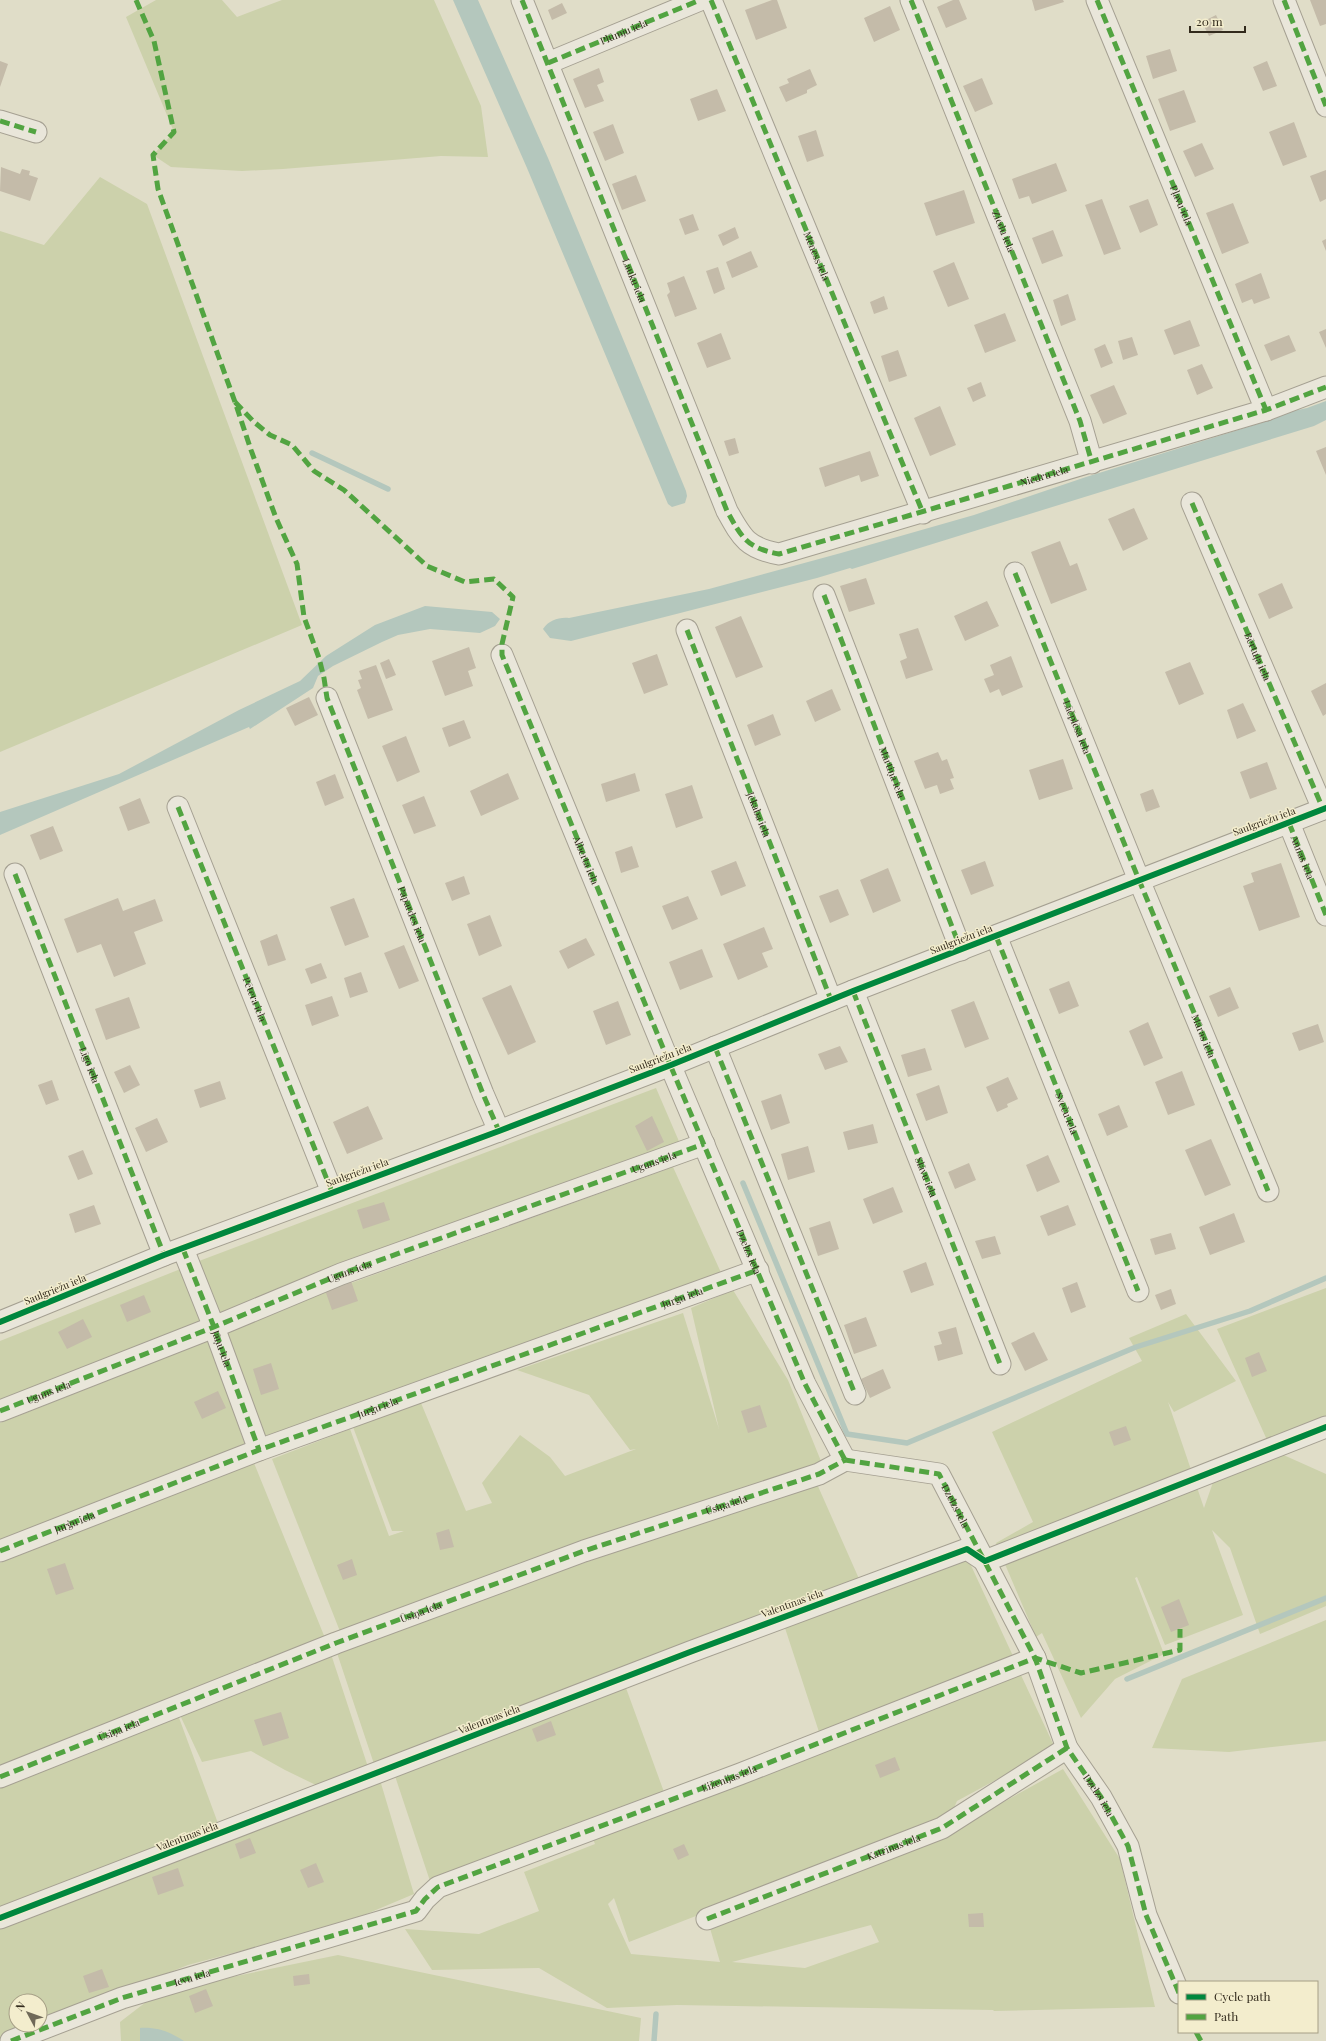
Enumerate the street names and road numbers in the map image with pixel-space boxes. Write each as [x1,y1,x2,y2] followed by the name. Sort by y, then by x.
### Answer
[598,16,650,48] street label: Plūmju iela
[1167,183,1196,228] street label: Pļavu iela
[989,208,1018,254] street label: Ziedu iela
[800,229,833,283] street label: Mēness iela
[619,256,650,304] street label: Lauku iela
[1018,462,1070,489] street label: Niedru iela
[1241,630,1274,683] street label: Bērtuļa iela
[1060,698,1094,756] street label: Lāčplēša iela
[876,745,909,800] street label: Mārtiņa iela
[743,789,774,839] street label: Jēkaba iela
[1231,803,1297,839] street label: Saulgriežu iela
[1287,832,1318,881] street label: Annas iela
[570,833,602,886] street label: Alberta iela
[395,884,430,945] street label: Papardes iela
[928,921,994,957] street label: Saulgriežu iela
[240,975,270,1024] street label: Pētera iela
[1188,1012,1219,1060] street label: Māras iela
[627,1040,693,1076] street label: Saulgriežu iela
[76,1045,103,1085] street label: Līgo iela
[1052,1090,1082,1137] street label: Sveču iela
[630,1147,678,1176] street label: Uguns iela
[324,1154,390,1190] street label: Saulgriežu iela
[912,1155,941,1199] street label: Slāvu iela
[733,1227,765,1276] street label: Dzelzs iela
[325,1257,373,1286] street label: Uguns iela
[22,1270,88,1308] street label: Saulgriežu iela
[659,1283,705,1311] street label: Jurģu iela
[208,1327,235,1369] street label: Jāņu iela
[24,1377,73,1407] street label: Uguns iela
[354,1393,400,1421] street label: Jurģu iela
[938,1482,973,1530] street label: Dzelzs iela
[704,1491,749,1518] street label: Ūsiņa iela
[51,1508,97,1537] street label: Jurģu iela
[758,1585,825,1621] street label: Valentīnas iela
[398,1598,443,1626] street label: Ūsiņa iela
[455,1701,522,1737] street label: Valentīnas iela
[96,1715,142,1744] street label: Ūsiņa iela
[699,1761,759,1795] street label: Eiženijas iela
[1080,1771,1117,1819] street label: Dzelzs iela
[153,1818,220,1854] street label: Valentīnas iela
[865,1830,922,1863] street label: Katrīnas iela
[172,1965,212,1989] street label: Ievu iela

